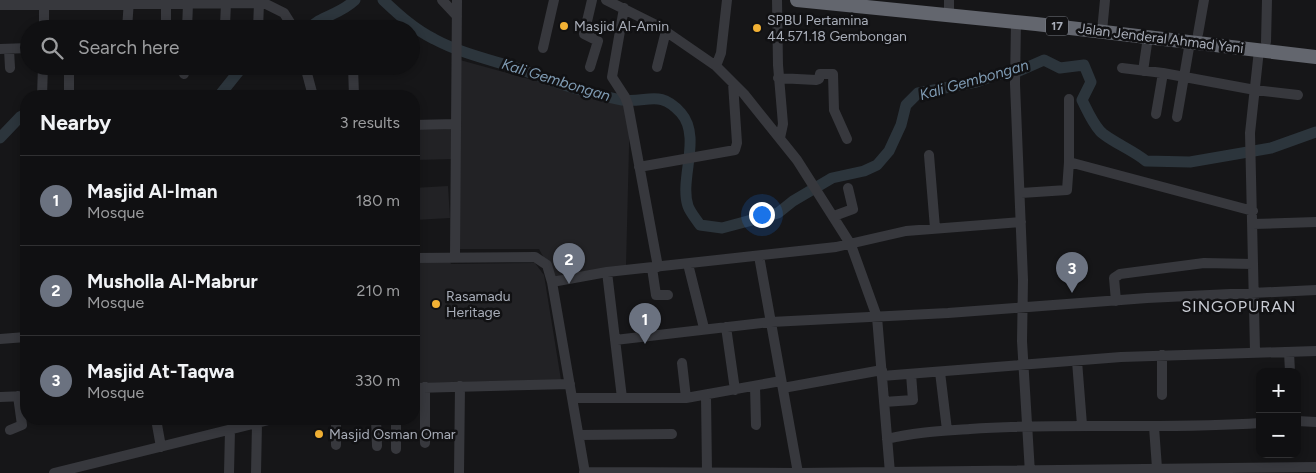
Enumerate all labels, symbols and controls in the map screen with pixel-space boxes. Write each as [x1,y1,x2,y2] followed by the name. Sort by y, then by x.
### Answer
[767,12,907,45] place label: SPBU Pertamina 44.571.18 Gembongan
[1046,16,1068,36] road number: 17
[574,18,669,35] place label: Masjid Al-Amin
[20,20,420,75] search box
[558,20,570,32] marker: Masjid Al-Amin
[1077,20,1245,57] street label: Jalan Jenderal Ahmad Yani
[751,22,763,34] marker: SPBU Pertamina 44.571.18 Gembongan
[38,34,66,62] icon: search
[78,36,180,59] text: Search here
[500,55,612,105] water label: Kali Gembongan
[917,56,1031,104] water label: Kali Gembongan
[40,110,111,135] text: Nearby
[340,113,400,132] text: 3 results
[87,180,218,203] text: Masjid Al-Iman
[53,191,59,210] text: 1
[356,191,400,210] text: 180 m
[749,202,775,228] your location
[87,203,144,222] text: Mosque
[553,243,585,284] pin: 2
[1056,252,1088,293] pin: 3
[87,270,258,293] text: Musholla Al-Mabrur
[51,281,61,300] text: 2
[357,281,400,300] text: 210 m
[446,288,511,321] place label: Rasamadu Heritage
[87,293,144,312] text: Mosque
[1182,297,1296,316] district label: SINGOPURAN
[430,298,442,310] marker: Rasamadu Heritage
[629,303,661,344] pin: 1
[87,360,234,383] text: Masjid At-Taqwa
[1256,368,1301,458] map controls
[1256,368,1301,413] button: +
[52,371,60,390] text: 3
[355,371,400,390] text: 330 m
[87,383,144,402] text: Mosque
[1256,413,1301,458] button: −
[329,426,456,443] place label: Masjid Osman Omar
[313,428,325,440] marker: Masjid Osman Omar

